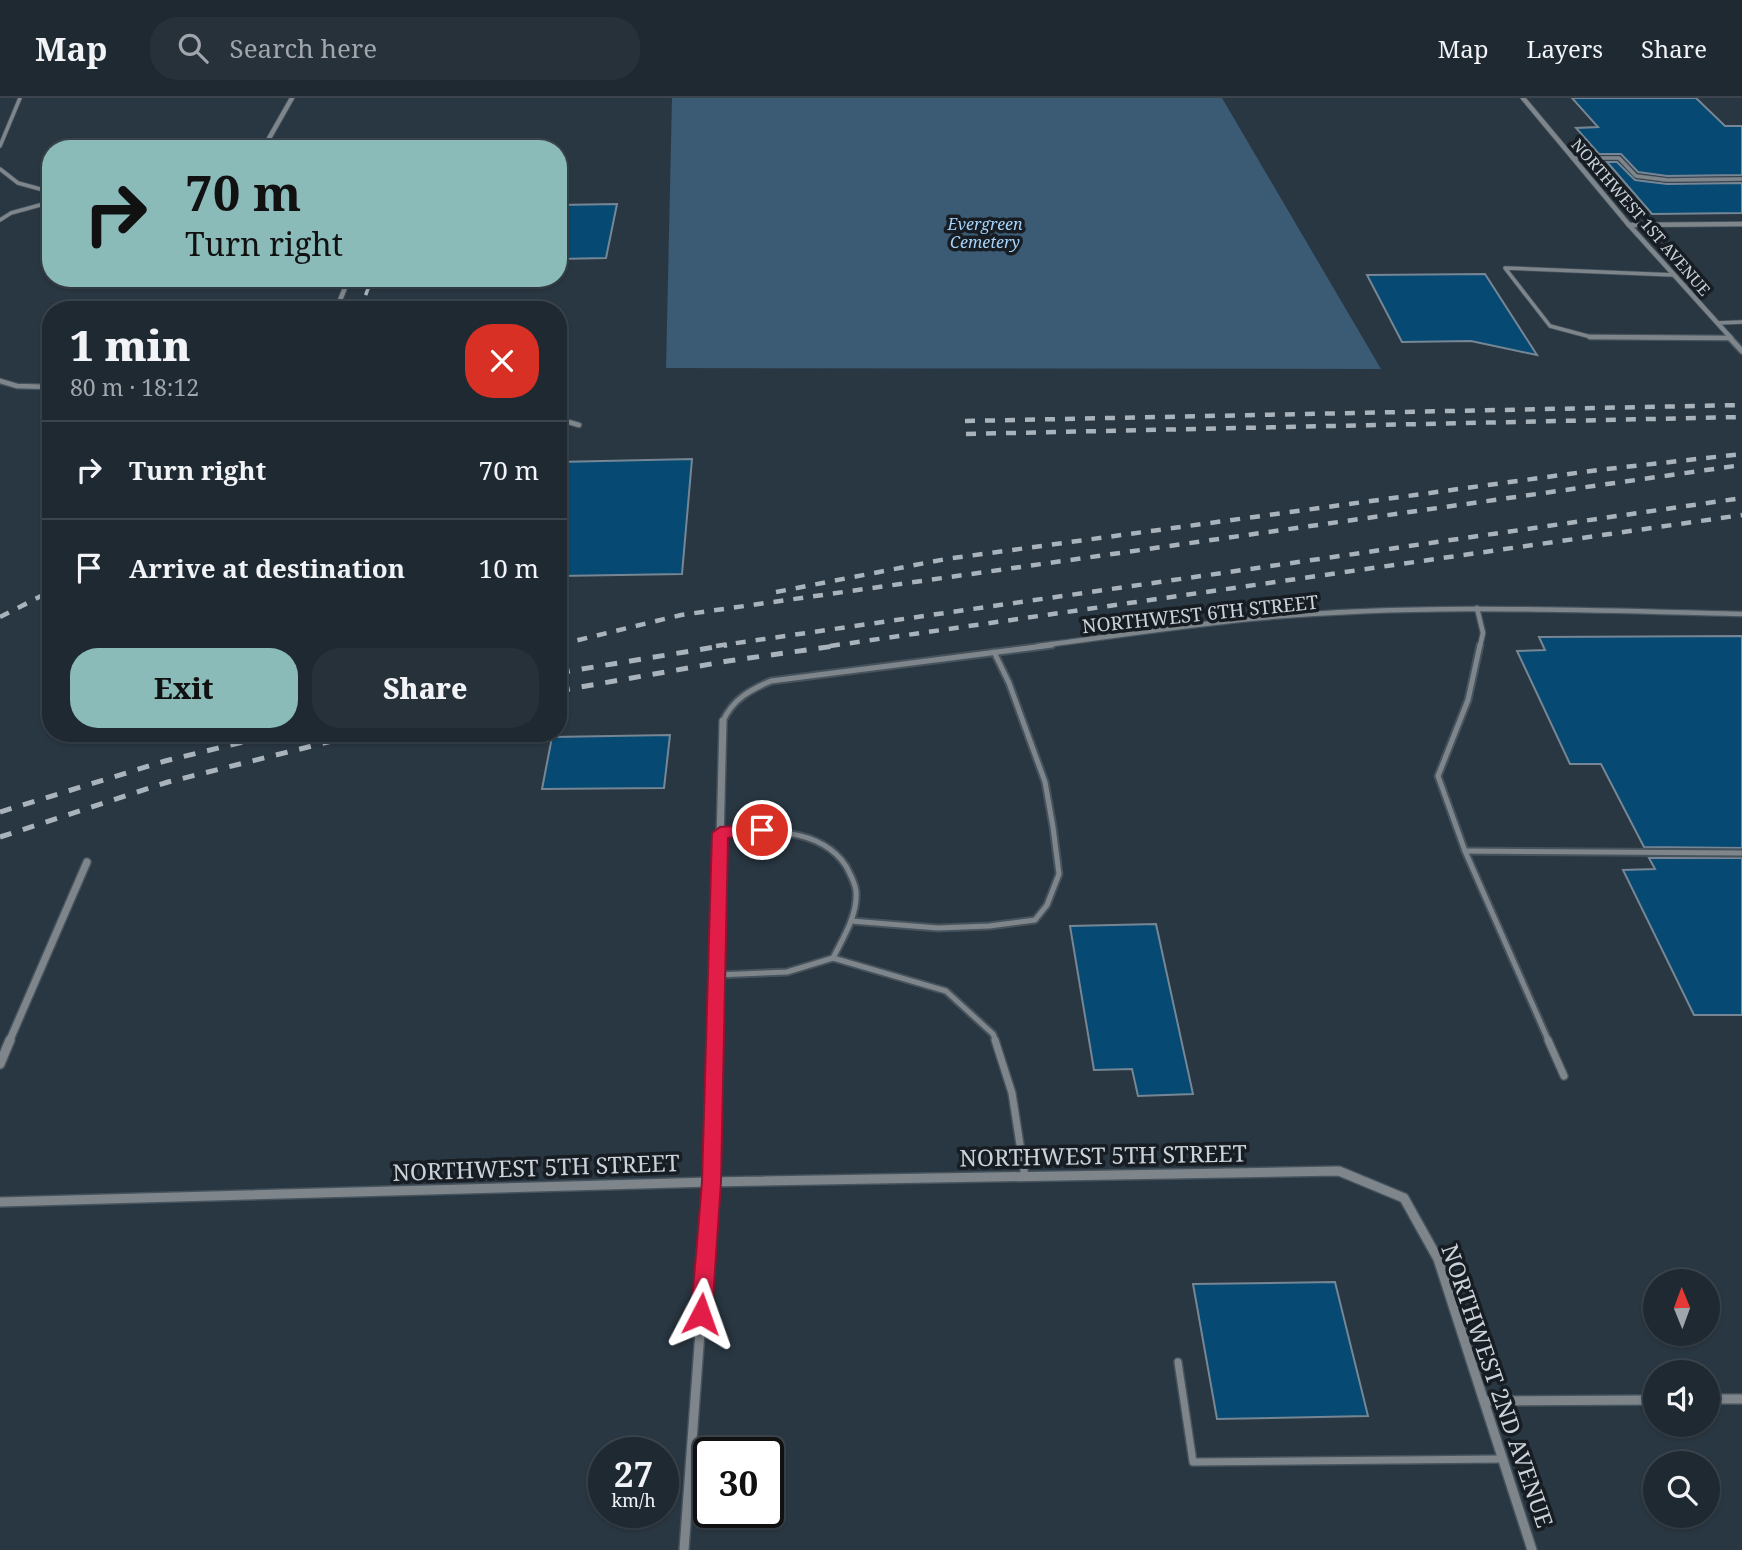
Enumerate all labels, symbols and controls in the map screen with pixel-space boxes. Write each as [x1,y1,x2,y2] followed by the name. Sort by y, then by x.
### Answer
[150,17,640,80] search box
[35,26,108,71] text: Map
[174,29,212,67] icon: search
[230,30,377,66] text: Search here
[1438,32,1489,65] text: Map
[1527,32,1603,65] text: Layers
[1641,32,1707,65] text: Share
[1567,134,1715,300] street label: NORTHWEST 1ST AVENUE
[185,159,301,225] text: 70 m
[70,168,161,259] icon: right
[946,213,1023,253] park label: Evergreen Cemetery
[185,222,343,265] text: Turn right
[70,316,191,373] text: 1 min
[465,324,539,398] button: close
[70,371,199,403] text: 80 m · 18:12
[70,451,108,489] icon: right
[129,452,266,488] text: Turn right
[479,452,539,488] text: 70 m
[70,549,108,587] icon: arrive
[129,550,405,586] text: Arrive at destination
[479,550,539,586] text: 10 m
[1081,589,1320,639] street label: NORTHWEST 6TH STREET
[70,648,298,728] button: Exit
[312,648,539,728] button: Share
[732,800,792,860] pin
[743,811,781,849] icon: arrive
[959,1136,1247,1174] street label: NORTHWEST 5TH STREET
[392,1146,680,1188] street label: NORTHWEST 5TH STREET
[1434,1240,1562,1532] street label: NORTHWEST 2ND AVENUE
[1643,1269,1720,1346] north arrow
[1643,1269,1720,1528] map controls
[664,1277,738,1351] position arrow
[1643,1360,1720,1437] button: sound
[693,1437,784,1528] speed limit sign: 30
[614,1450,653,1497] text: 27
[1643,1451,1720,1528] button: search
[611,1488,656,1512] text: km/h

